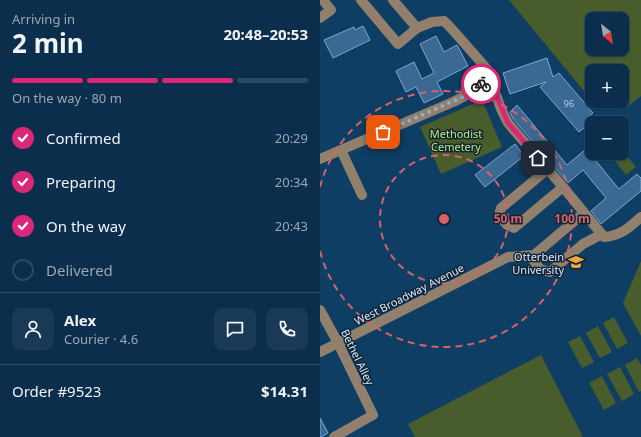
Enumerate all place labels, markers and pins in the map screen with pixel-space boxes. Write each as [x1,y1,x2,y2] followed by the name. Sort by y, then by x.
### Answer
[366,115,400,149] pin
[521,141,555,175] pin
[437,212,451,226] centre of rings
[512,249,564,277] place label: Otterbein University
[567,253,585,271] school or university icon: Otterbein University

